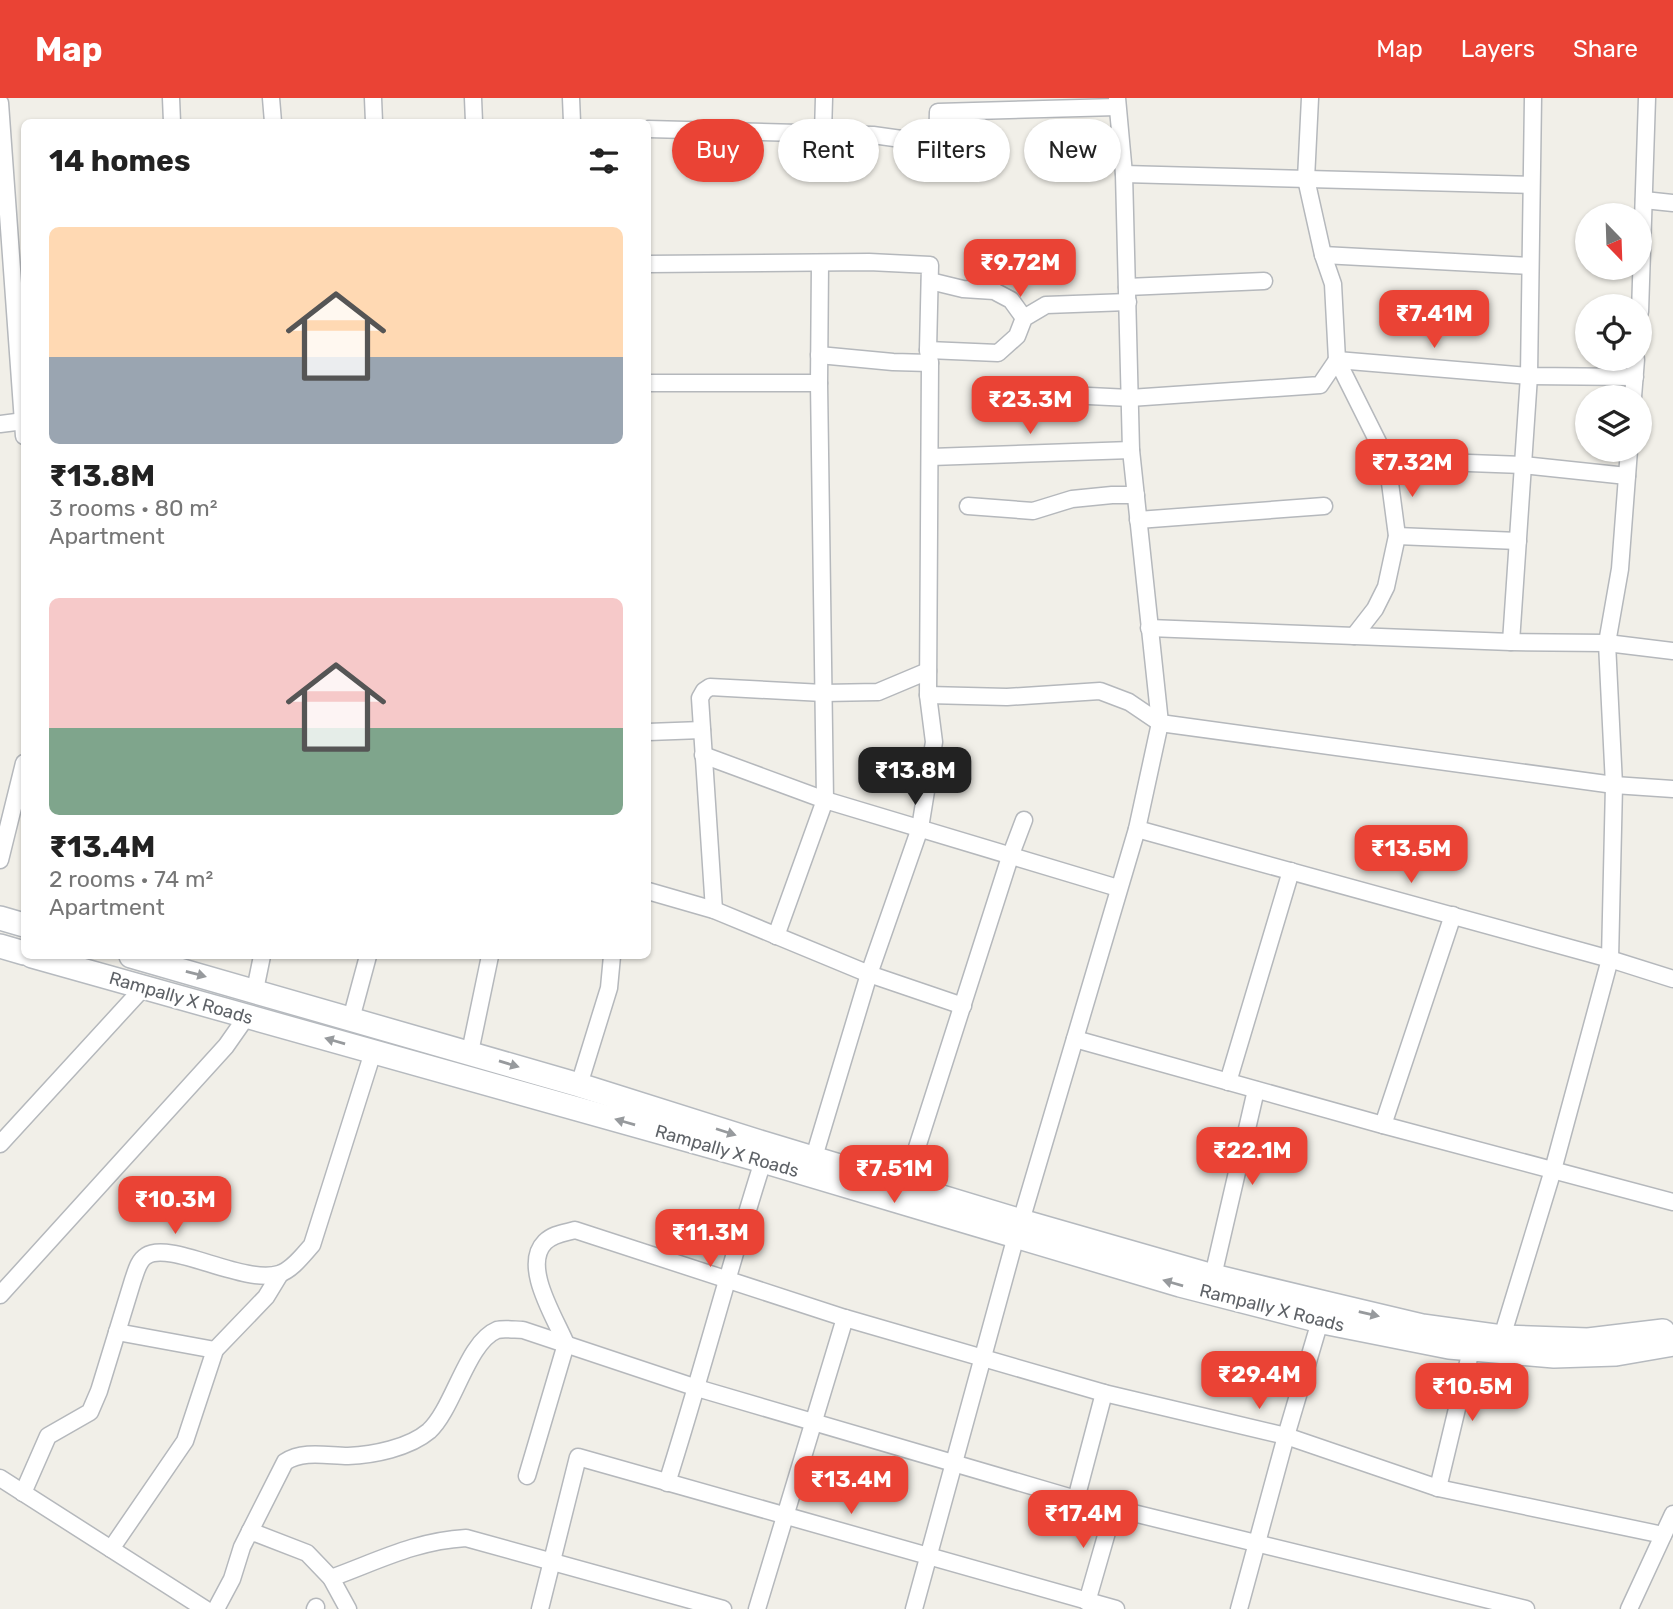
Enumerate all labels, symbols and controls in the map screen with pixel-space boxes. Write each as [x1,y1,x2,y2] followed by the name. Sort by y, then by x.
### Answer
[35,30,103,69] text: Map
[1376,35,1423,63] text: Map
[1461,35,1535,63] text: Layers
[1573,35,1638,63] text: Share
[672,119,764,182] chip: Buy
[778,119,879,182] chip: Rent
[893,119,1010,182] chip: Filters
[1024,119,1121,182] chip: New
[585,142,623,180] icon: filters
[49,143,191,179] text: 14 homes
[1575,203,1652,280] north arrow
[1575,203,1652,462] map controls
[963,240,1077,299] pin: ₹9.72M
[980,248,1060,276] text: ₹9.72M
[273,273,399,399] icon: home
[1377,290,1491,350] pin: ₹7.41M
[1575,294,1652,371] button: locate
[1395,299,1473,327] text: ₹7.41M
[973,376,1087,436] pin: ₹23.3M
[988,385,1072,413] text: ₹23.3M
[1575,385,1652,462] button: layers
[1355,440,1469,499] pin: ₹7.32M
[1371,448,1453,476] text: ₹7.32M
[49,458,155,494] text: ₹13.8M
[49,494,218,522] text: 3 rooms · 80 m²
[49,522,165,550] text: Apartment
[273,644,399,770] icon: home
[858,748,972,807] pin: ₹13.8M
[874,756,956,784] text: ₹13.8M
[1354,826,1468,885] pin: ₹13.5M
[49,829,155,865] text: ₹13.4M
[1371,834,1451,862] text: ₹13.5M
[49,865,213,893] text: 2 rooms · 74 m²
[49,893,165,921] text: Apartment
[107,967,255,1029] street label: Rampally X Roads
[186,969,208,980] one-way arrow
[324,1036,345,1046] one-way arrow
[499,1059,520,1069] one-way arrow
[614,1117,635,1127] one-way arrow
[653,1120,801,1182] street label: Rampally X Roads
[716,1127,737,1137] one-way arrow
[1195,1128,1309,1187] pin: ₹22.1M
[1212,1136,1292,1164] text: ₹22.1M
[837,1146,951,1205] pin: ₹7.51M
[855,1154,933,1182] text: ₹7.51M
[118,1176,232,1236] pin: ₹10.3M
[134,1185,216,1213] text: ₹10.3M
[653,1210,767,1269] pin: ₹11.3M
[671,1218,749,1246] text: ₹11.3M
[1162,1277,1183,1287] one-way arrow
[1197,1279,1347,1337] street label: Rampally X Roads
[1358,1309,1380,1320] one-way arrow
[1202,1352,1316,1411] pin: ₹29.4M
[1217,1360,1301,1388] text: ₹29.4M
[1415,1364,1529,1423] pin: ₹10.5M
[1431,1372,1513,1400] text: ₹10.5M
[794,1456,908,1516] pin: ₹13.4M
[810,1465,892,1493] text: ₹13.4M
[1026,1490,1140,1550] pin: ₹17.4M
[1044,1499,1122,1527] text: ₹17.4M

